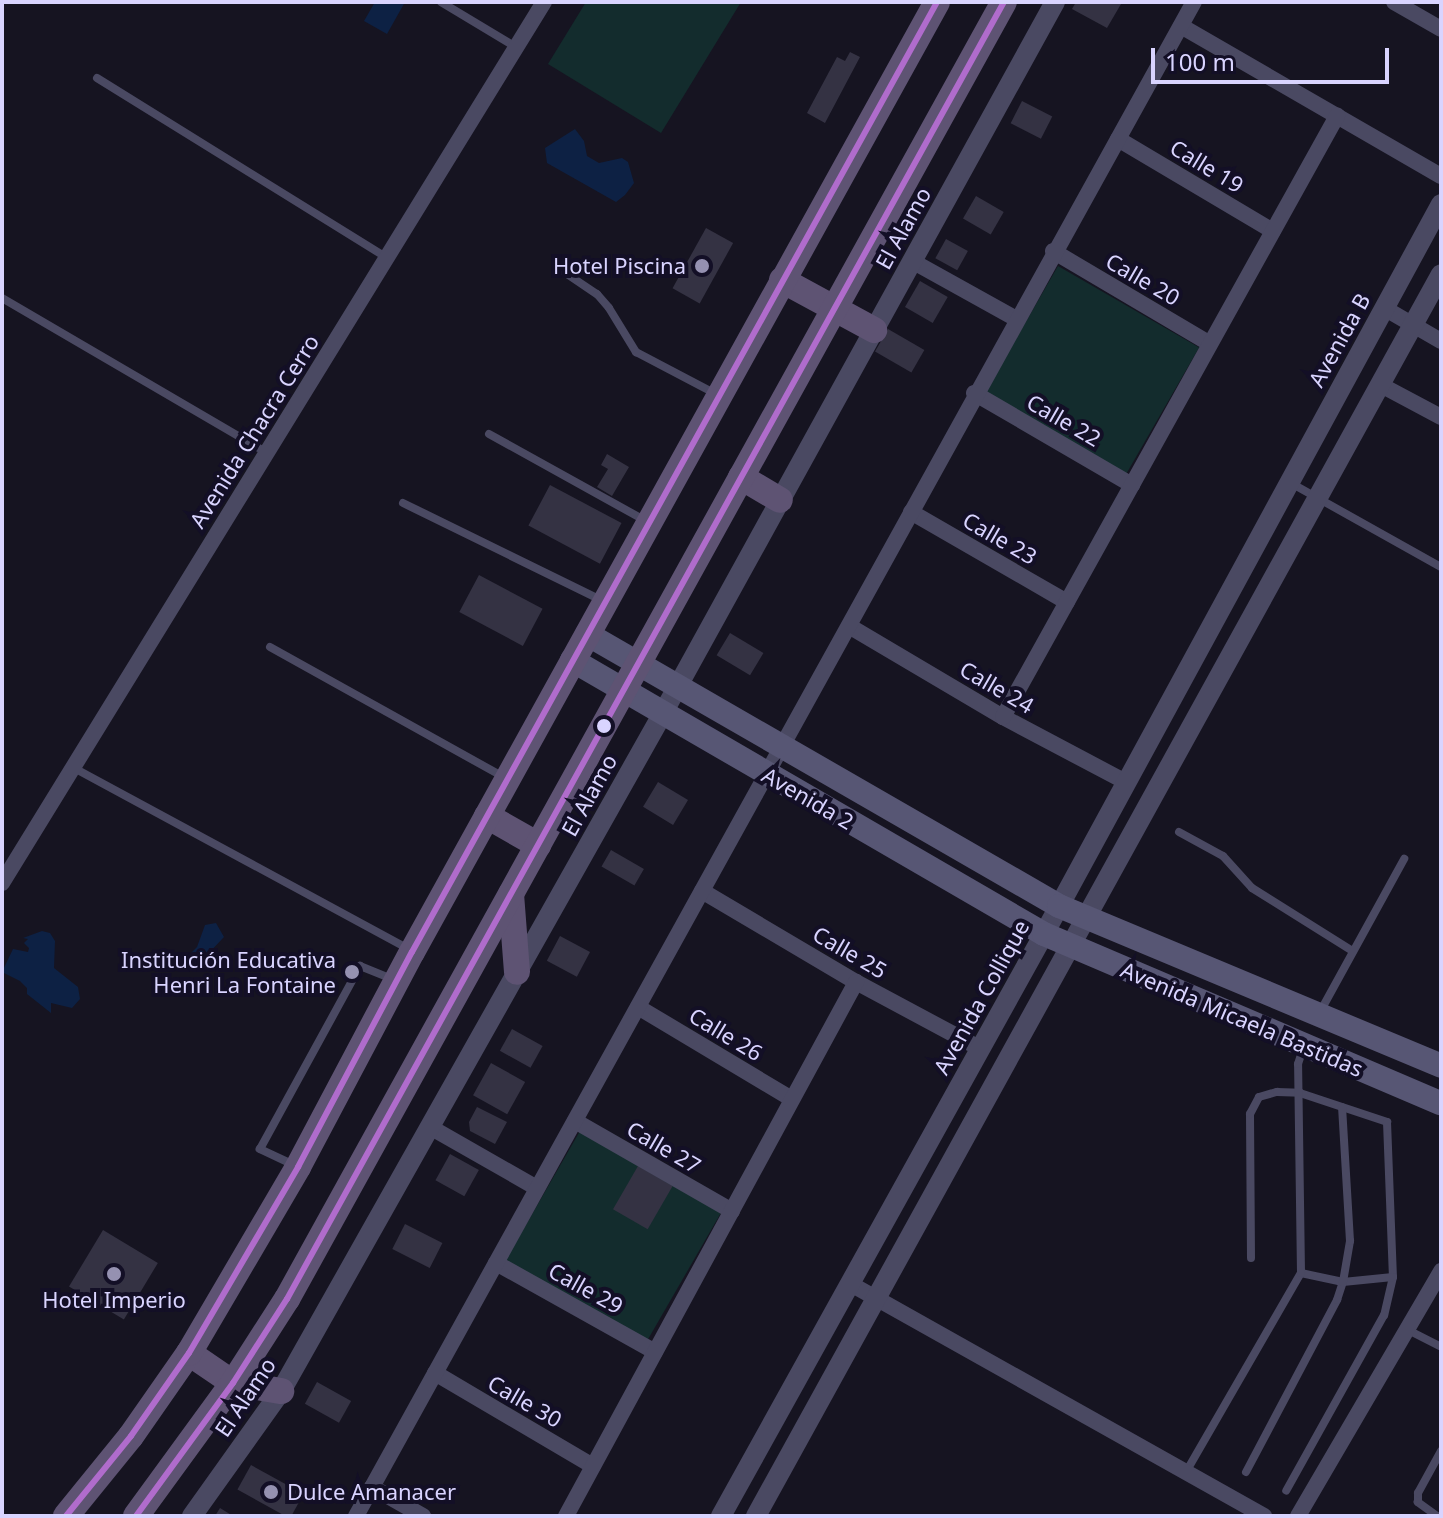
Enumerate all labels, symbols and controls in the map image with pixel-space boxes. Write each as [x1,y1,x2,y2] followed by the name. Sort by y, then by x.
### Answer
[1155,32,1393,82] scale bar
[1165,45,1235,78] text: 100 m
[1166,134,1248,198] street label: Calle 19
[870,182,936,274] street label: El Alamo
[1101,247,1185,311] street label: Calle 20
[553,253,686,279] place label: Hotel Piscina
[693,257,711,275] marker: Hotel Piscina
[1303,289,1375,391] street label: Avenida B
[184,329,324,533] street label: Avenida Chacra Cerro
[1022,388,1106,452] street label: Calle 22
[958,506,1042,570] street label: Calle 23
[955,655,1039,719] street label: Calle 24
[596,718,612,734] unlabelled marker
[556,749,622,841] street label: El Alamo
[758,761,858,835] street label: Avenida 2
[928,915,1034,1079] street label: Avenida Collique
[808,920,892,984] street label: Calle 25
[121,946,336,998] place label: Institución Educativa Henri La Fontaine
[1117,956,1367,1082] street label: Avenida Micaela Bastidas
[343,963,361,981] marker: Institución Educativa Henri La Fontaine
[685,1002,767,1066] street label: Calle 26
[622,1115,706,1179] street label: Calle 27
[544,1257,628,1319] street label: Calle 29
[105,1265,123,1283] marker: Hotel Imperio
[42,1287,186,1313] place label: Hotel Imperio
[209,1352,281,1442] street label: El Alamo
[483,1369,567,1433] street label: Calle 30
[287,1479,456,1505] place label: Dulce Amanacer
[262,1483,280,1501] marker: Dulce Amanacer

